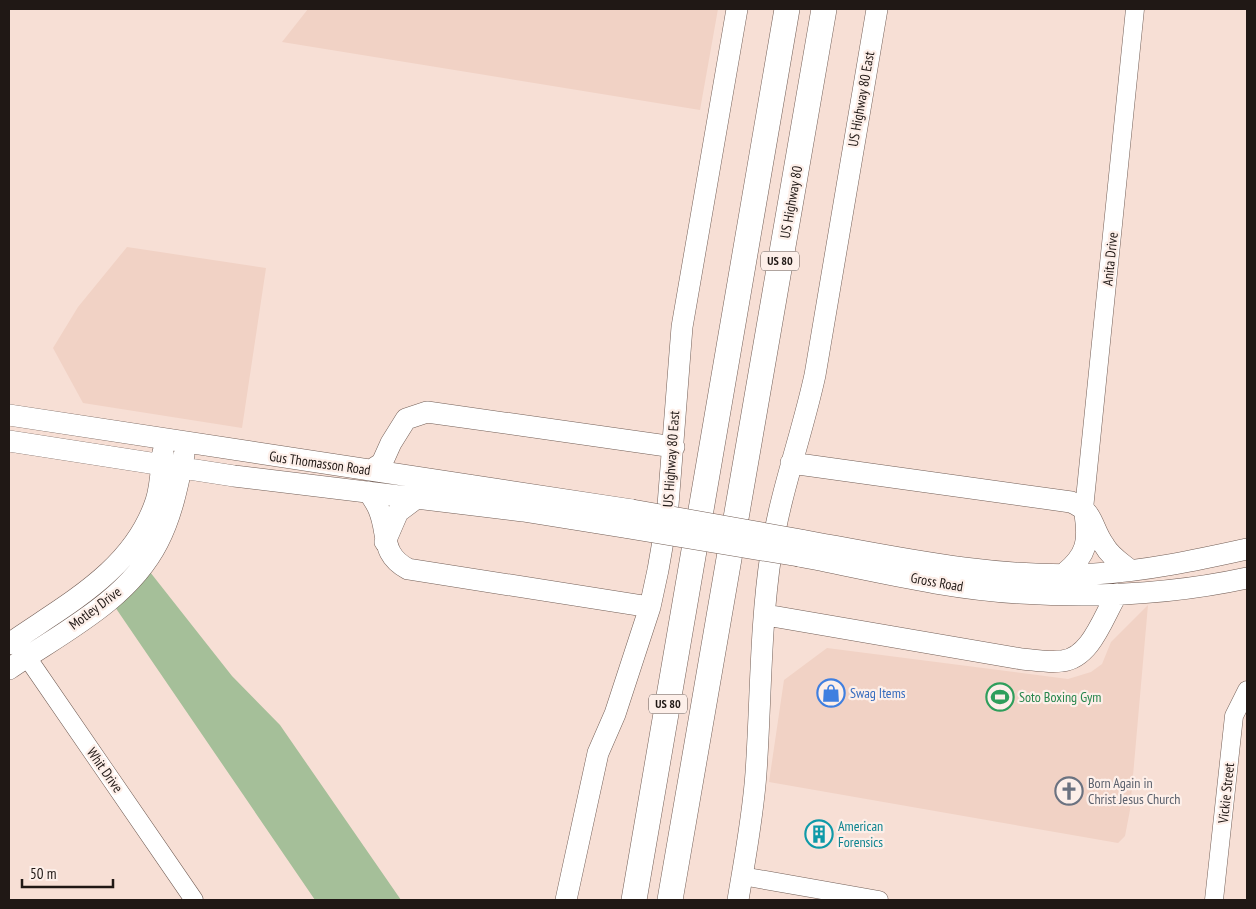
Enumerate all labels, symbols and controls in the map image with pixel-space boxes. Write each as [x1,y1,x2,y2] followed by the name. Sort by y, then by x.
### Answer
[844,50,878,148] street label: US Highway 80 East
[776,164,806,240] street label: US Highway 80
[1098,231,1122,287] street label: Anita Drive
[761,252,799,270] road number: US 80
[659,410,683,508] street label: US Highway 80 East
[268,447,372,479] street label: Gus Thomasson Road
[909,569,965,595] street label: Gross Road
[65,582,125,634] street label: Motley Drive
[816,678,846,708] shop icon: Swag Items
[985,682,1015,712] sports icon: Soto Boxing Gym
[850,684,906,702] place label: Swag Items
[1019,688,1101,706] place label: Soto Boxing Gym
[649,694,687,714] road number: US 80
[83,744,127,796] street label: Whit Drive
[1214,762,1238,825] street label: Vickie Street
[1088,774,1180,808] place label: Born Again in Christ Jesus Church
[1054,776,1084,806] church icon: Born Again in Christ Jesus Church
[838,817,883,851] place label: American Forensics
[804,819,834,849] building icon: American Forensics
[22,856,114,888] scale bar
[30,864,56,883] text: 50 m

